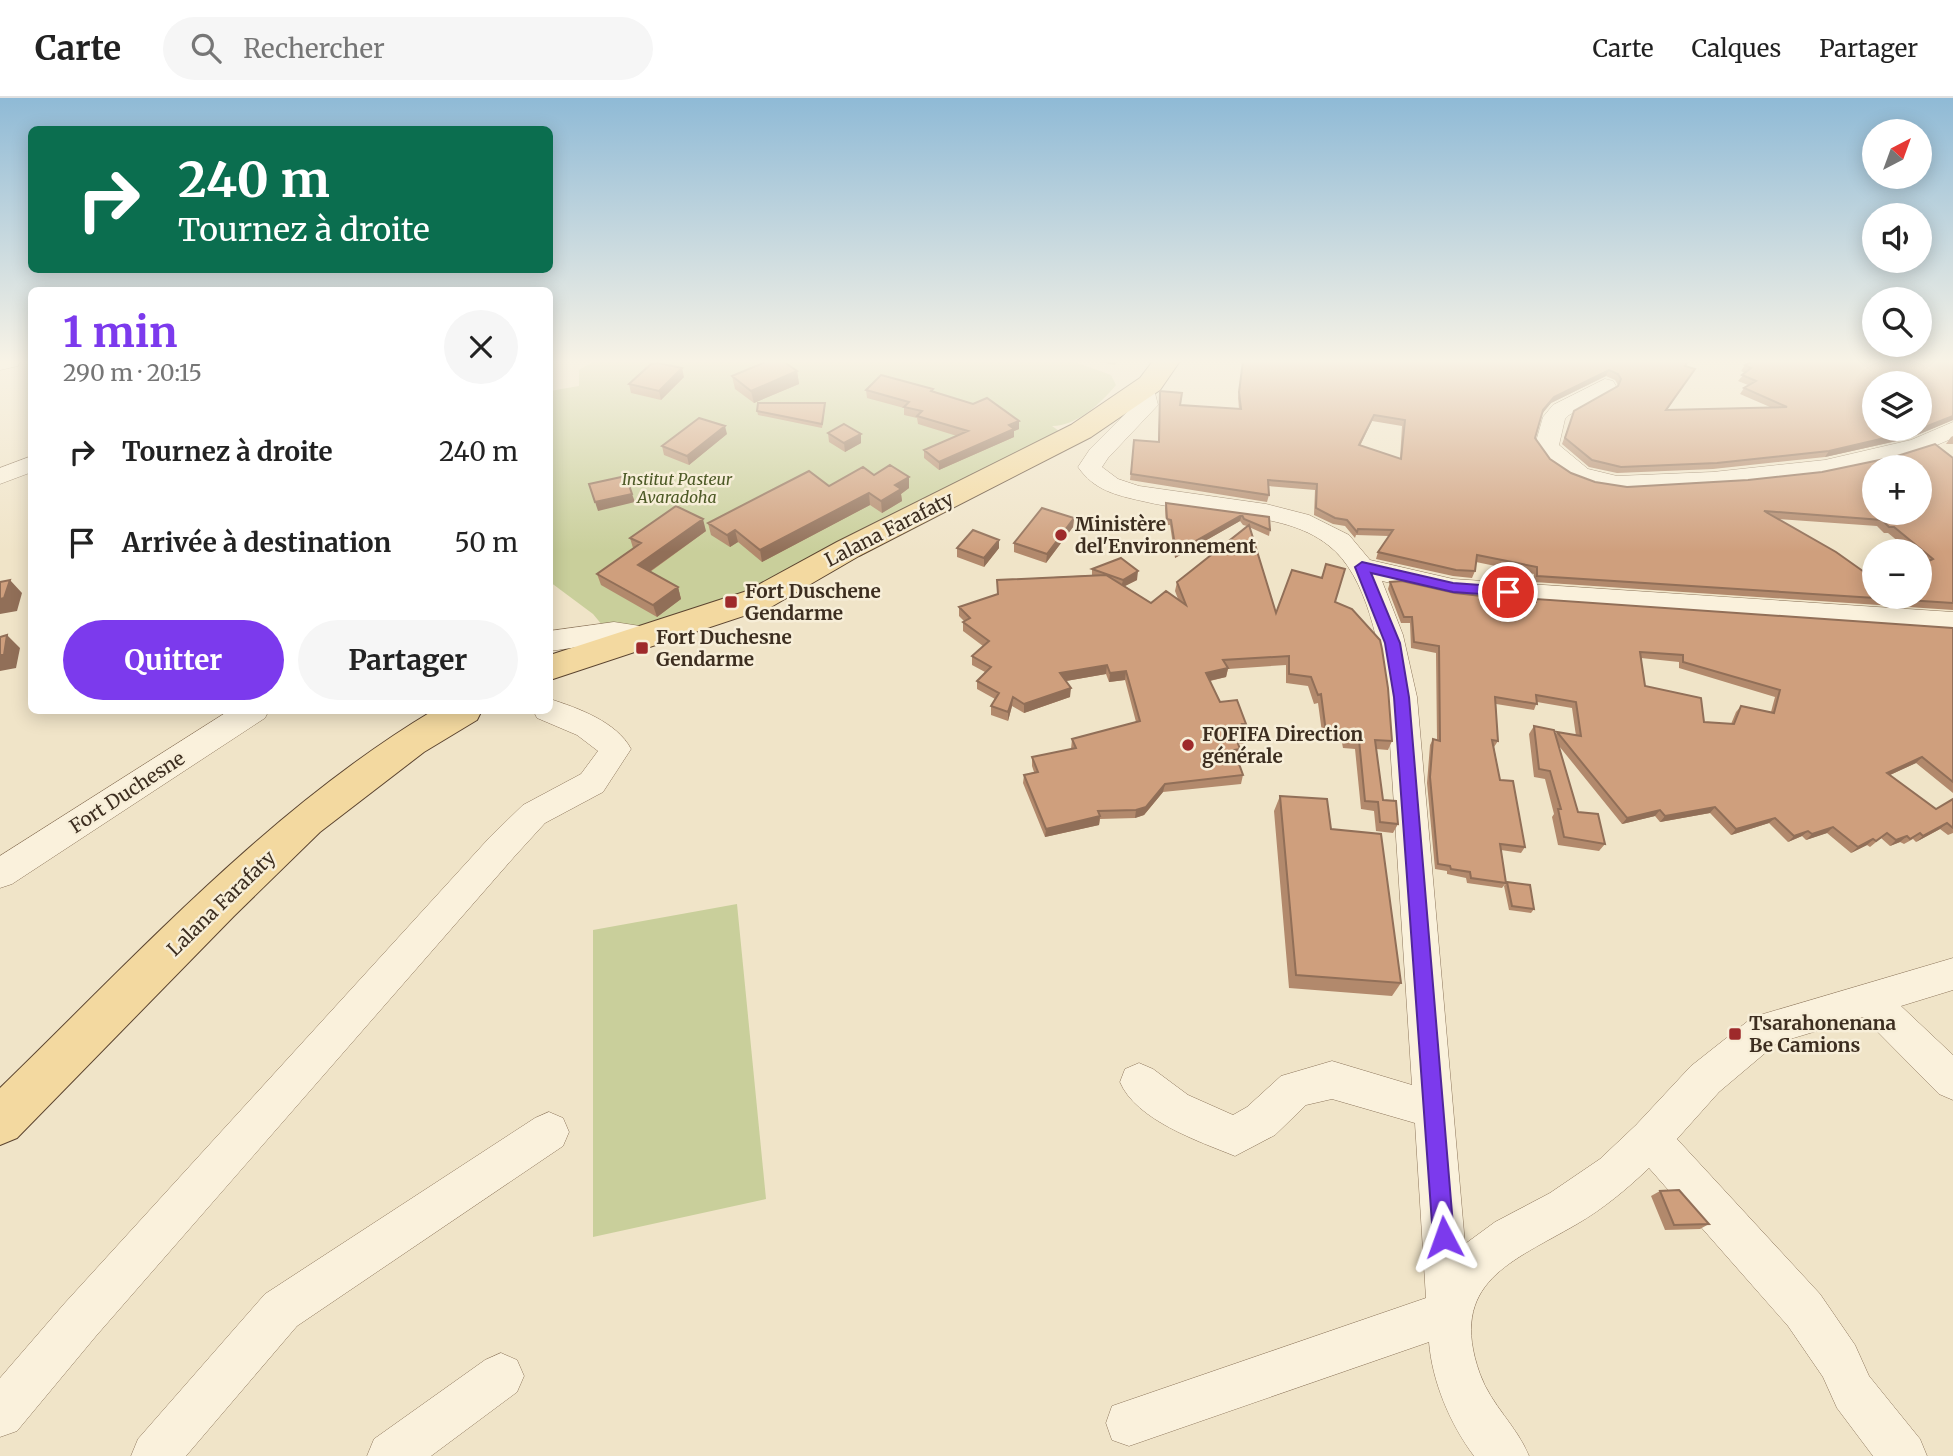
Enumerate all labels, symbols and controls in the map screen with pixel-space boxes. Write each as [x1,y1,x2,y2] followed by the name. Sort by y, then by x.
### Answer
[163,17,653,80] search box
[35,28,121,69] text: Carte
[187,29,225,67] icon: search
[243,32,385,65] text: Rechercher
[1592,33,1653,64] text: Carte
[1691,33,1781,64] text: Calques
[1819,33,1918,64] text: Partager
[1862,119,1932,189] north arrow
[1862,119,1932,609] map controls
[178,149,330,210] text: 240 m
[63,154,154,245] icon: right
[1862,203,1932,273] button: sound
[178,210,430,250] text: Tournez à droite
[1862,287,1932,357] button: search
[63,306,177,358] text: 1 min
[444,310,518,384] button: close
[63,358,202,387] text: 290 m · 20:15
[1862,371,1932,441] button: layers
[63,433,101,471] icon: right
[122,435,333,468] text: Tournez à droite
[439,435,518,468] text: 240 m
[1862,455,1932,525] button: +
[622,469,733,507] park label: Institut Pasteur Avaradoha
[821,486,957,572] street label: Lalana Farafaty
[1075,512,1256,558] place label: Ministère del'Environnement
[63,524,101,562] icon: arrive
[122,526,391,559] text: Arrivée à destination
[454,526,518,559] text: 50 m
[1053,527,1069,543] marker: Ministère del'Environnement
[1862,539,1932,609] button: −
[1478,562,1538,622] pin
[1489,573,1527,611] icon: arrive
[745,579,881,625] place label: Fort Duschene Gendarme
[723,594,739,610] marker: Fort Duschene Gendarme
[63,620,284,700] button: Quitter
[298,620,518,700] button: Partager
[656,625,792,671] place label: Fort Duchesne Gendarme
[634,640,650,656] marker: Fort Duchesne Gendarme
[1202,722,1363,768] place label: FOFIFA Direction générale
[1180,737,1196,753] marker: FOFIFA Direction générale
[65,746,189,838] street label: Fort Duchesne
[162,845,280,961] street label: Lalana Farafaty
[1749,1011,1896,1057] place label: Tsarahonenana Be Camions
[1727,1026,1743,1042] marker: Tsarahonenana Be Camions
[1407,1200,1481,1274] position arrow

